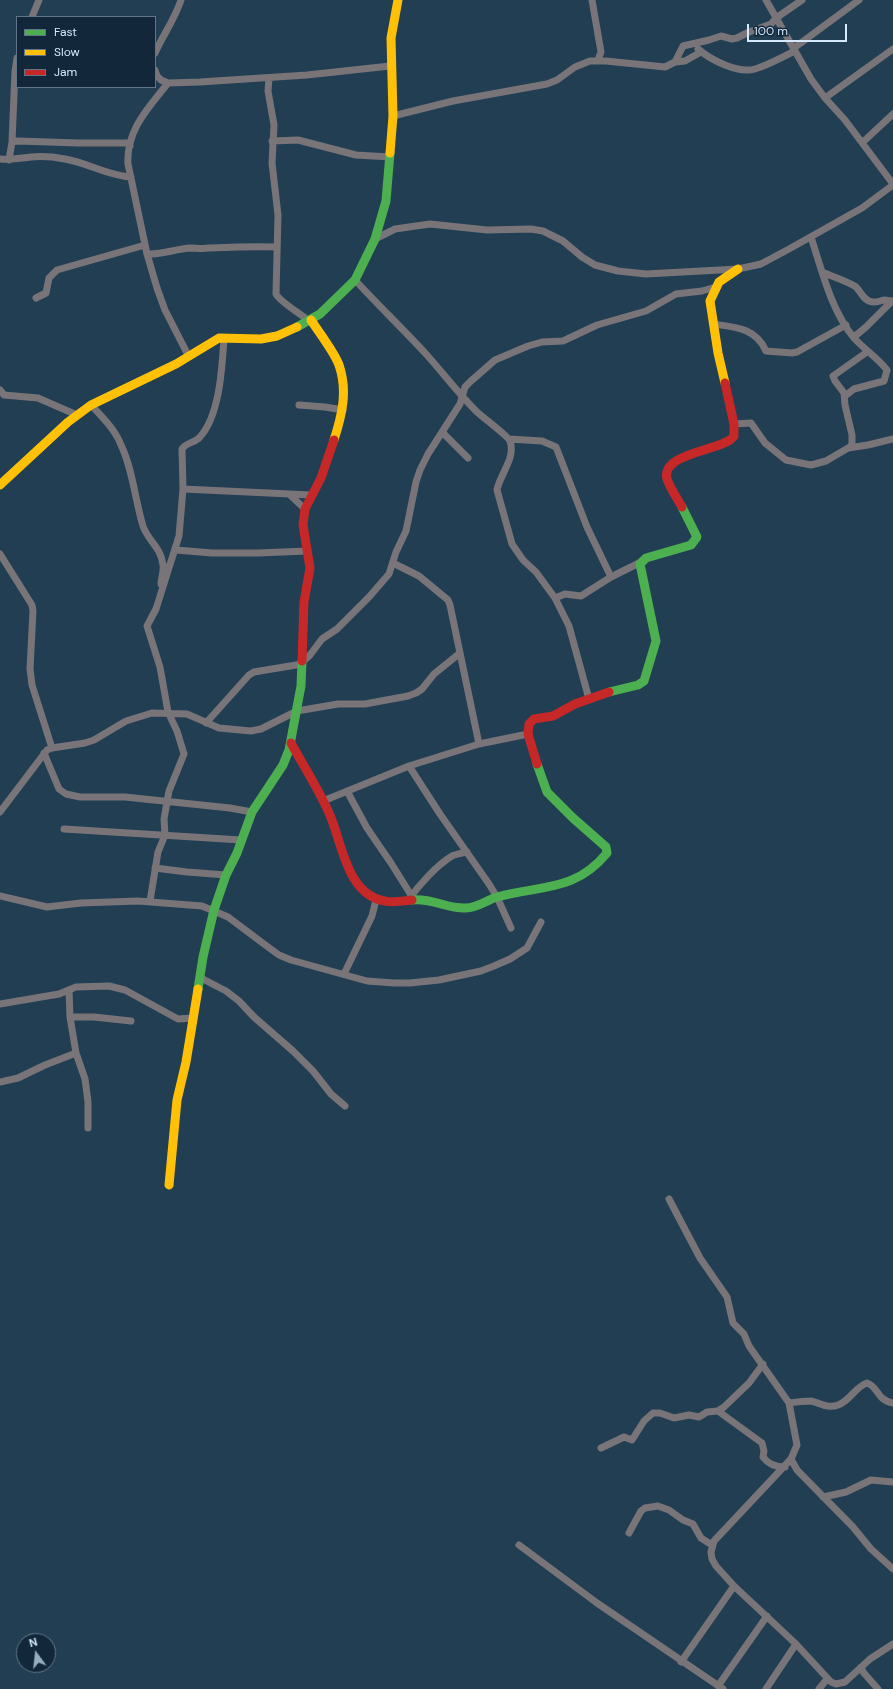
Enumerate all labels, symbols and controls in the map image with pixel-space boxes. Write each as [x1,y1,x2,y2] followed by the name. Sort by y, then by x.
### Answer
[16,16,156,88] legend
[749,16,849,42] scale bar
[754,23,788,39] text: 100 m
[54,24,77,40] text: Fast
[54,44,80,60] text: Slow
[54,64,77,80] text: Jam
[16,1633,56,1673] north arrow
[27,1635,39,1650] text: N

